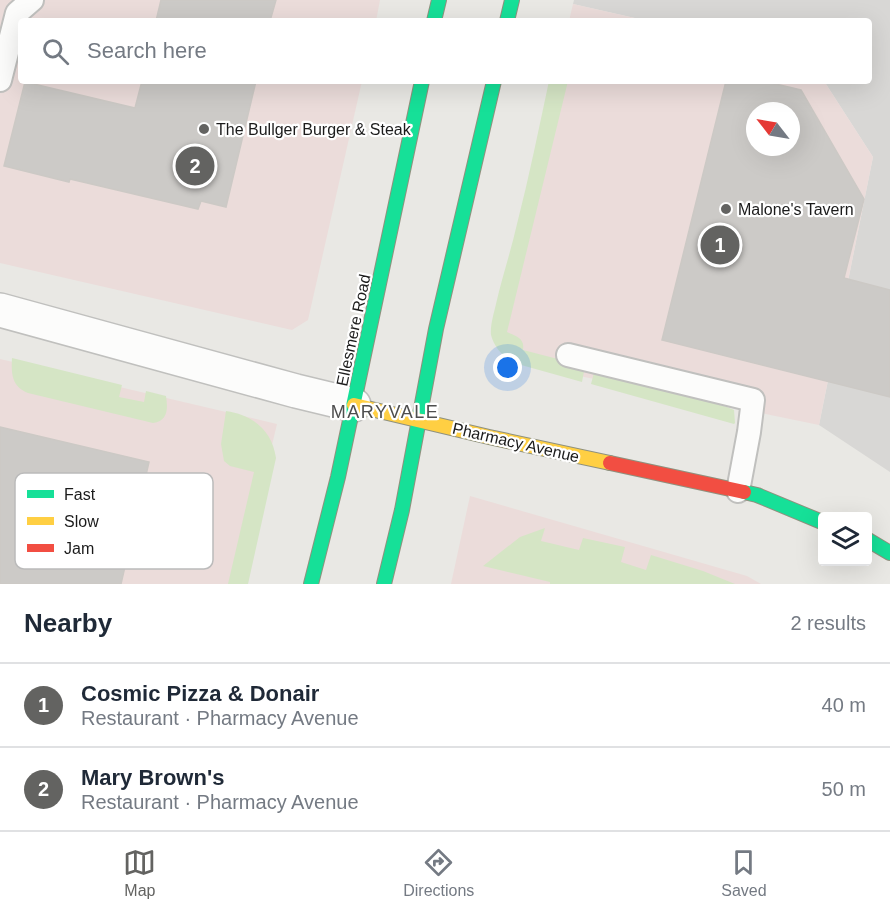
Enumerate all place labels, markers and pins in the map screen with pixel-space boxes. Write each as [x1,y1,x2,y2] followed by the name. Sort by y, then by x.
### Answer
[216,121,412,138] place label: The Bullger Burger & Steak
[197,122,211,136] marker: The Bullger Burger & Steak
[176,144,214,188] pin: 2
[738,201,854,218] place label: Malone's Tavern
[719,202,733,216] marker: Malone's Tavern
[700,222,740,268] pin: 1

